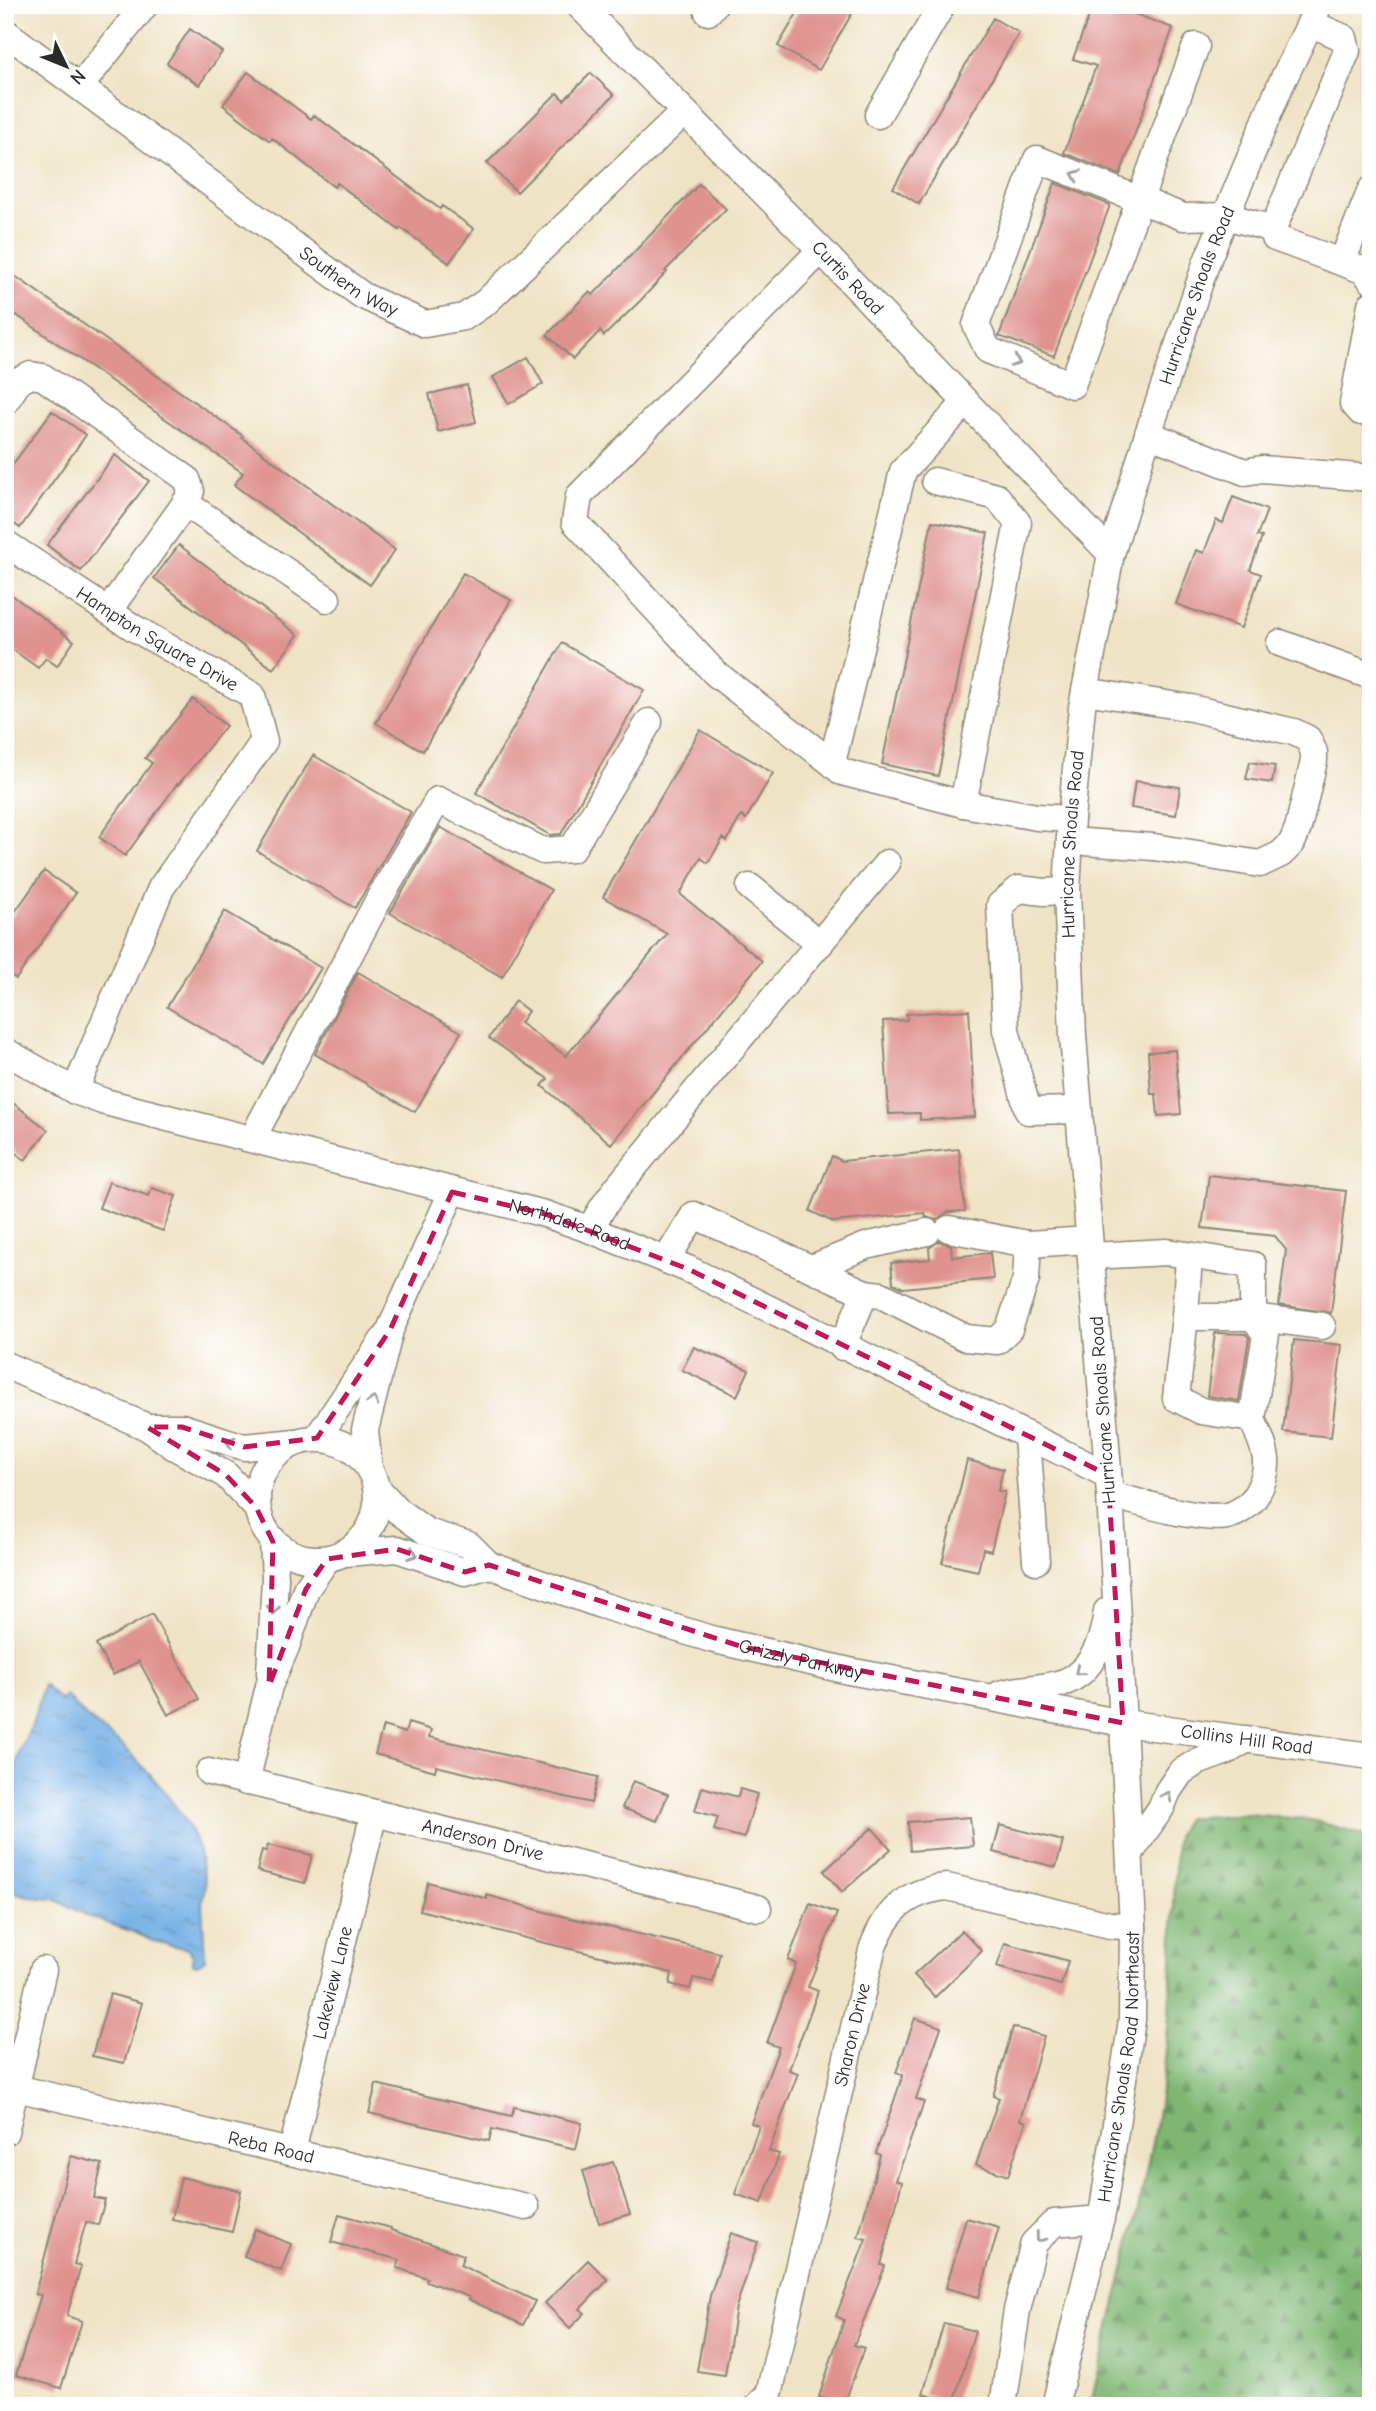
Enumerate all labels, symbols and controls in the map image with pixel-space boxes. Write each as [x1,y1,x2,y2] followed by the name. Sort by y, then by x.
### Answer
[32,32,102,102] north arrow
[65,65,90,89] text: N
[1070,169,1082,183] one-way arrow
[1155,203,1240,388] street label: Hurricane Shoals Road
[807,236,888,320] street label: Curtis Road
[295,242,402,321] street label: Southern Way
[1009,353,1021,367] one-way arrow
[72,582,242,696] street label: Hampton Square Drive
[1056,749,1089,939] street label: Hurricane Shoals Road
[506,1194,633,1256] street label: Northdale Road
[1085,1315,1121,1505] street label: Hurricane Shoals Road
[365,1395,379,1407] one-way arrow
[224,1436,236,1450] one-way arrow
[406,1546,418,1560] one-way arrow
[266,1605,281,1616] one-way arrow
[737,1635,865,1685] street label: Grizzly Parkway
[1074,1662,1086,1675] one-way arrow
[1179,1720,1314,1759] street label: Collins Hill Road
[1158,1790,1172,1803] one-way arrow
[420,1814,546,1865] street label: Anderson Drive
[308,1924,357,2042] street label: Lakeview Lane
[1093,1931,1144,2204] street label: Hurricane Shoals Road Northeast
[830,1981,875,2089] street label: Sharon Drive
[226,2127,317,2168] street label: Reba Road
[1036,2231,1049,2243] one-way arrow

